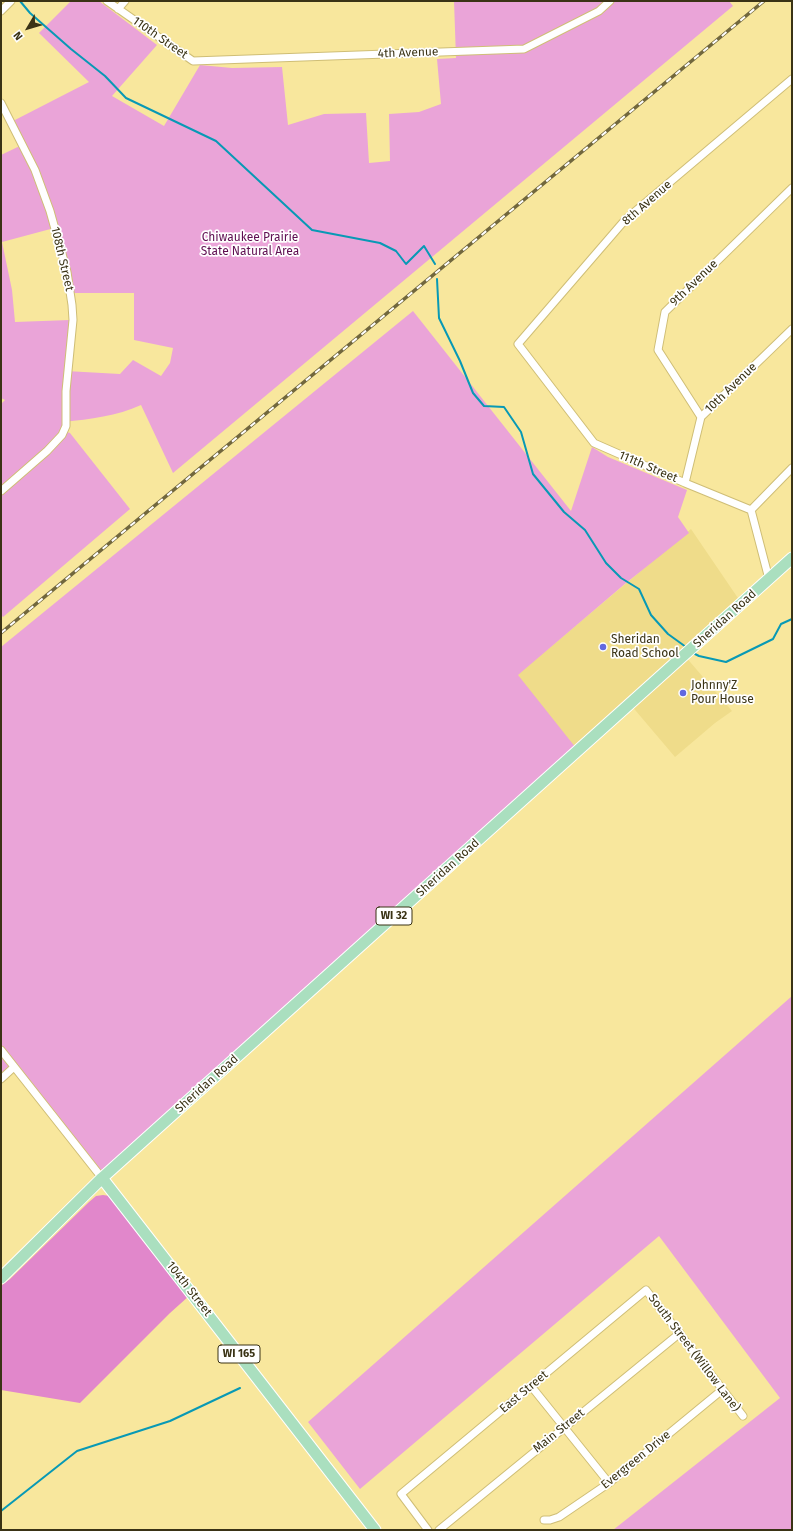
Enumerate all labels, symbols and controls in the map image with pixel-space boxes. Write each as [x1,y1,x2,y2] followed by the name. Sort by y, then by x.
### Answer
[8,8,48,48] north arrow
[130,14,190,62] street label: 110th Street
[11,29,26,43] text: N
[377,45,439,61] street label: 4th Avenue
[619,178,675,228] street label: 8th Avenue
[48,225,76,293] street label: 108th Street
[201,231,299,259] park label: Chiwaukee Prairie State Natural Area
[667,257,721,309] street label: 9th Avenue
[702,360,760,416] street label: 10th Avenue
[616,448,680,486] street label: 111th Street
[691,587,759,651] street label: Sheridan Road
[611,633,679,661] place label: Sheridan Road School
[598,642,608,652] marker: Sheridan Road School
[691,679,754,707] place label: Johnny'Z Pour House
[678,688,688,698] marker: Johnny'Z Pour House
[414,836,482,900] street label: Sheridan Road
[376,907,412,925] road number: WI 32
[173,1052,241,1116] street label: Sheridan Road
[163,1259,215,1319] street label: 104th Street
[645,1291,743,1415] street label: South Street (Willow Lane)
[218,1345,260,1363] road number: WI 165
[497,1368,551,1416] street label: East Street
[530,1406,588,1456] street label: Main Street
[598,1428,674,1492] street label: Evergreen Drive

